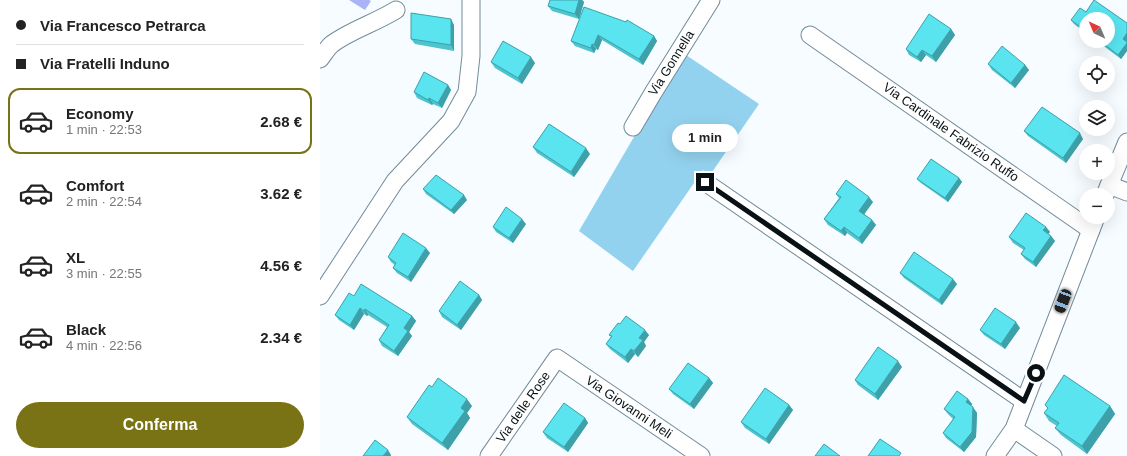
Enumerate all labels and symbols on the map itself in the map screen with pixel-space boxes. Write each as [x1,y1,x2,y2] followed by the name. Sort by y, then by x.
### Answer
[1079,12,1115,48] north arrow
[645,27,697,98] street label: Via Gonnella
[880,79,1022,185] street label: Via Cardinale Fabrizio Ruffo
[672,124,738,152] callout: 1 min
[696,173,714,191] route end
[1053,288,1073,314] car
[1027,364,1045,382] route start
[493,368,553,446] street label: Via delle Rose
[583,373,675,441] street label: Via Giovanni Meli

